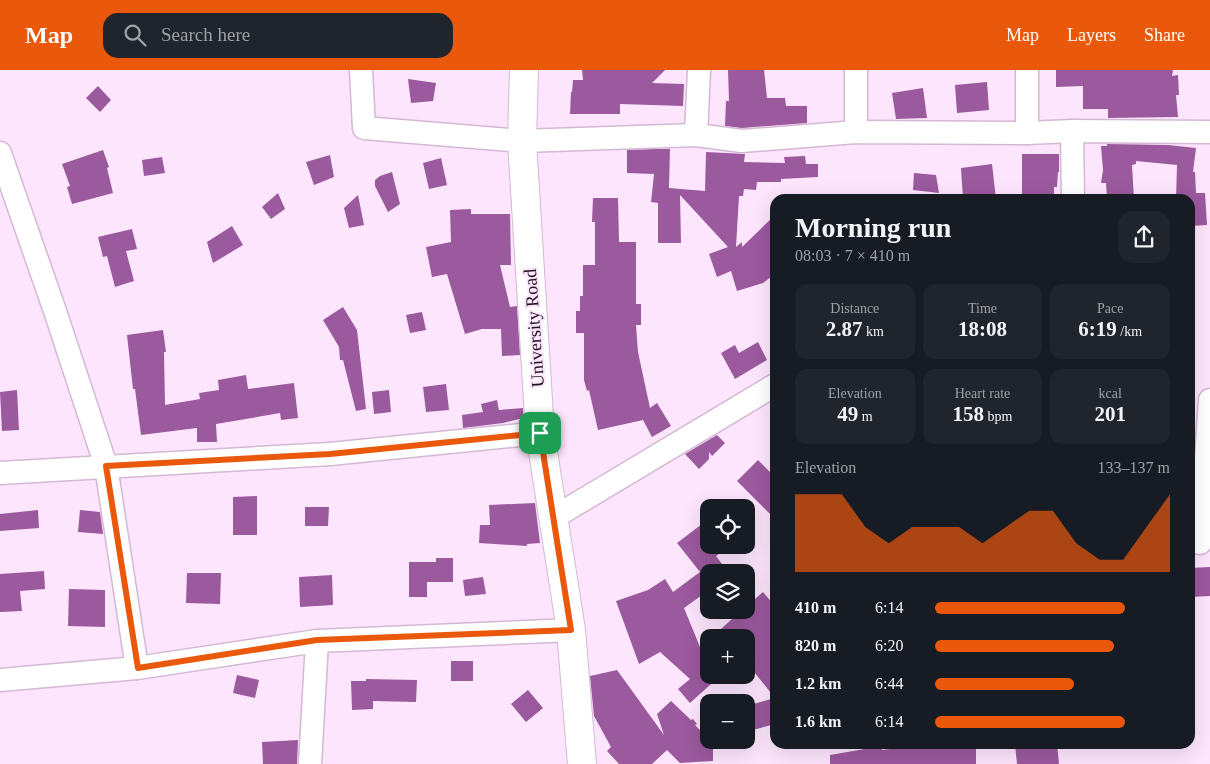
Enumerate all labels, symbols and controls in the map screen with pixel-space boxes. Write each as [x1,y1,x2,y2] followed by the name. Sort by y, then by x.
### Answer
[103,13,453,58] search box
[121,21,149,49] icon: search
[25,22,73,48] text: Map
[161,24,250,45] text: Search here
[1006,25,1039,45] text: Map
[1067,25,1116,45] text: Layers
[1144,25,1185,45] text: Share
[1118,211,1170,263] button: share
[795,212,951,243] text: Morning run
[795,247,910,264] text: 08:03 · 7 × 410 m
[520,268,548,388] street label: University Road
[830,301,879,316] text: Distance
[968,301,997,316] text: Time
[1097,301,1123,316] text: Pace
[826,317,863,341] text: 2.87
[958,317,1007,341] text: 18:08
[1078,317,1117,341] text: 6:19
[863,324,884,339] text: km
[1117,324,1142,339] text: /km
[828,386,882,401] text: Elevation
[955,386,1010,401] text: Heart rate
[1098,386,1122,401] text: kcal
[837,402,858,426] text: 49
[953,402,984,426] text: 158
[1094,402,1126,426] text: 201
[858,409,873,424] text: m
[984,409,1012,424] text: bpm
[519,412,561,454] pin
[526,419,554,447] icon: arrive
[795,459,856,476] text: Elevation
[1098,459,1170,476] text: 133–137 m
[700,499,755,749] map controls
[700,499,755,554] button: locate
[700,564,755,619] button: layers
[795,599,836,616] text: 410 m
[875,599,903,616] text: 6:14
[700,629,755,684] button: +
[795,637,836,654] text: 820 m
[875,637,903,654] text: 6:20
[795,675,841,692] text: 1.2 km
[875,675,903,692] text: 6:44
[700,694,755,749] button: −
[795,713,841,730] text: 1.6 km
[875,713,903,730] text: 6:14

